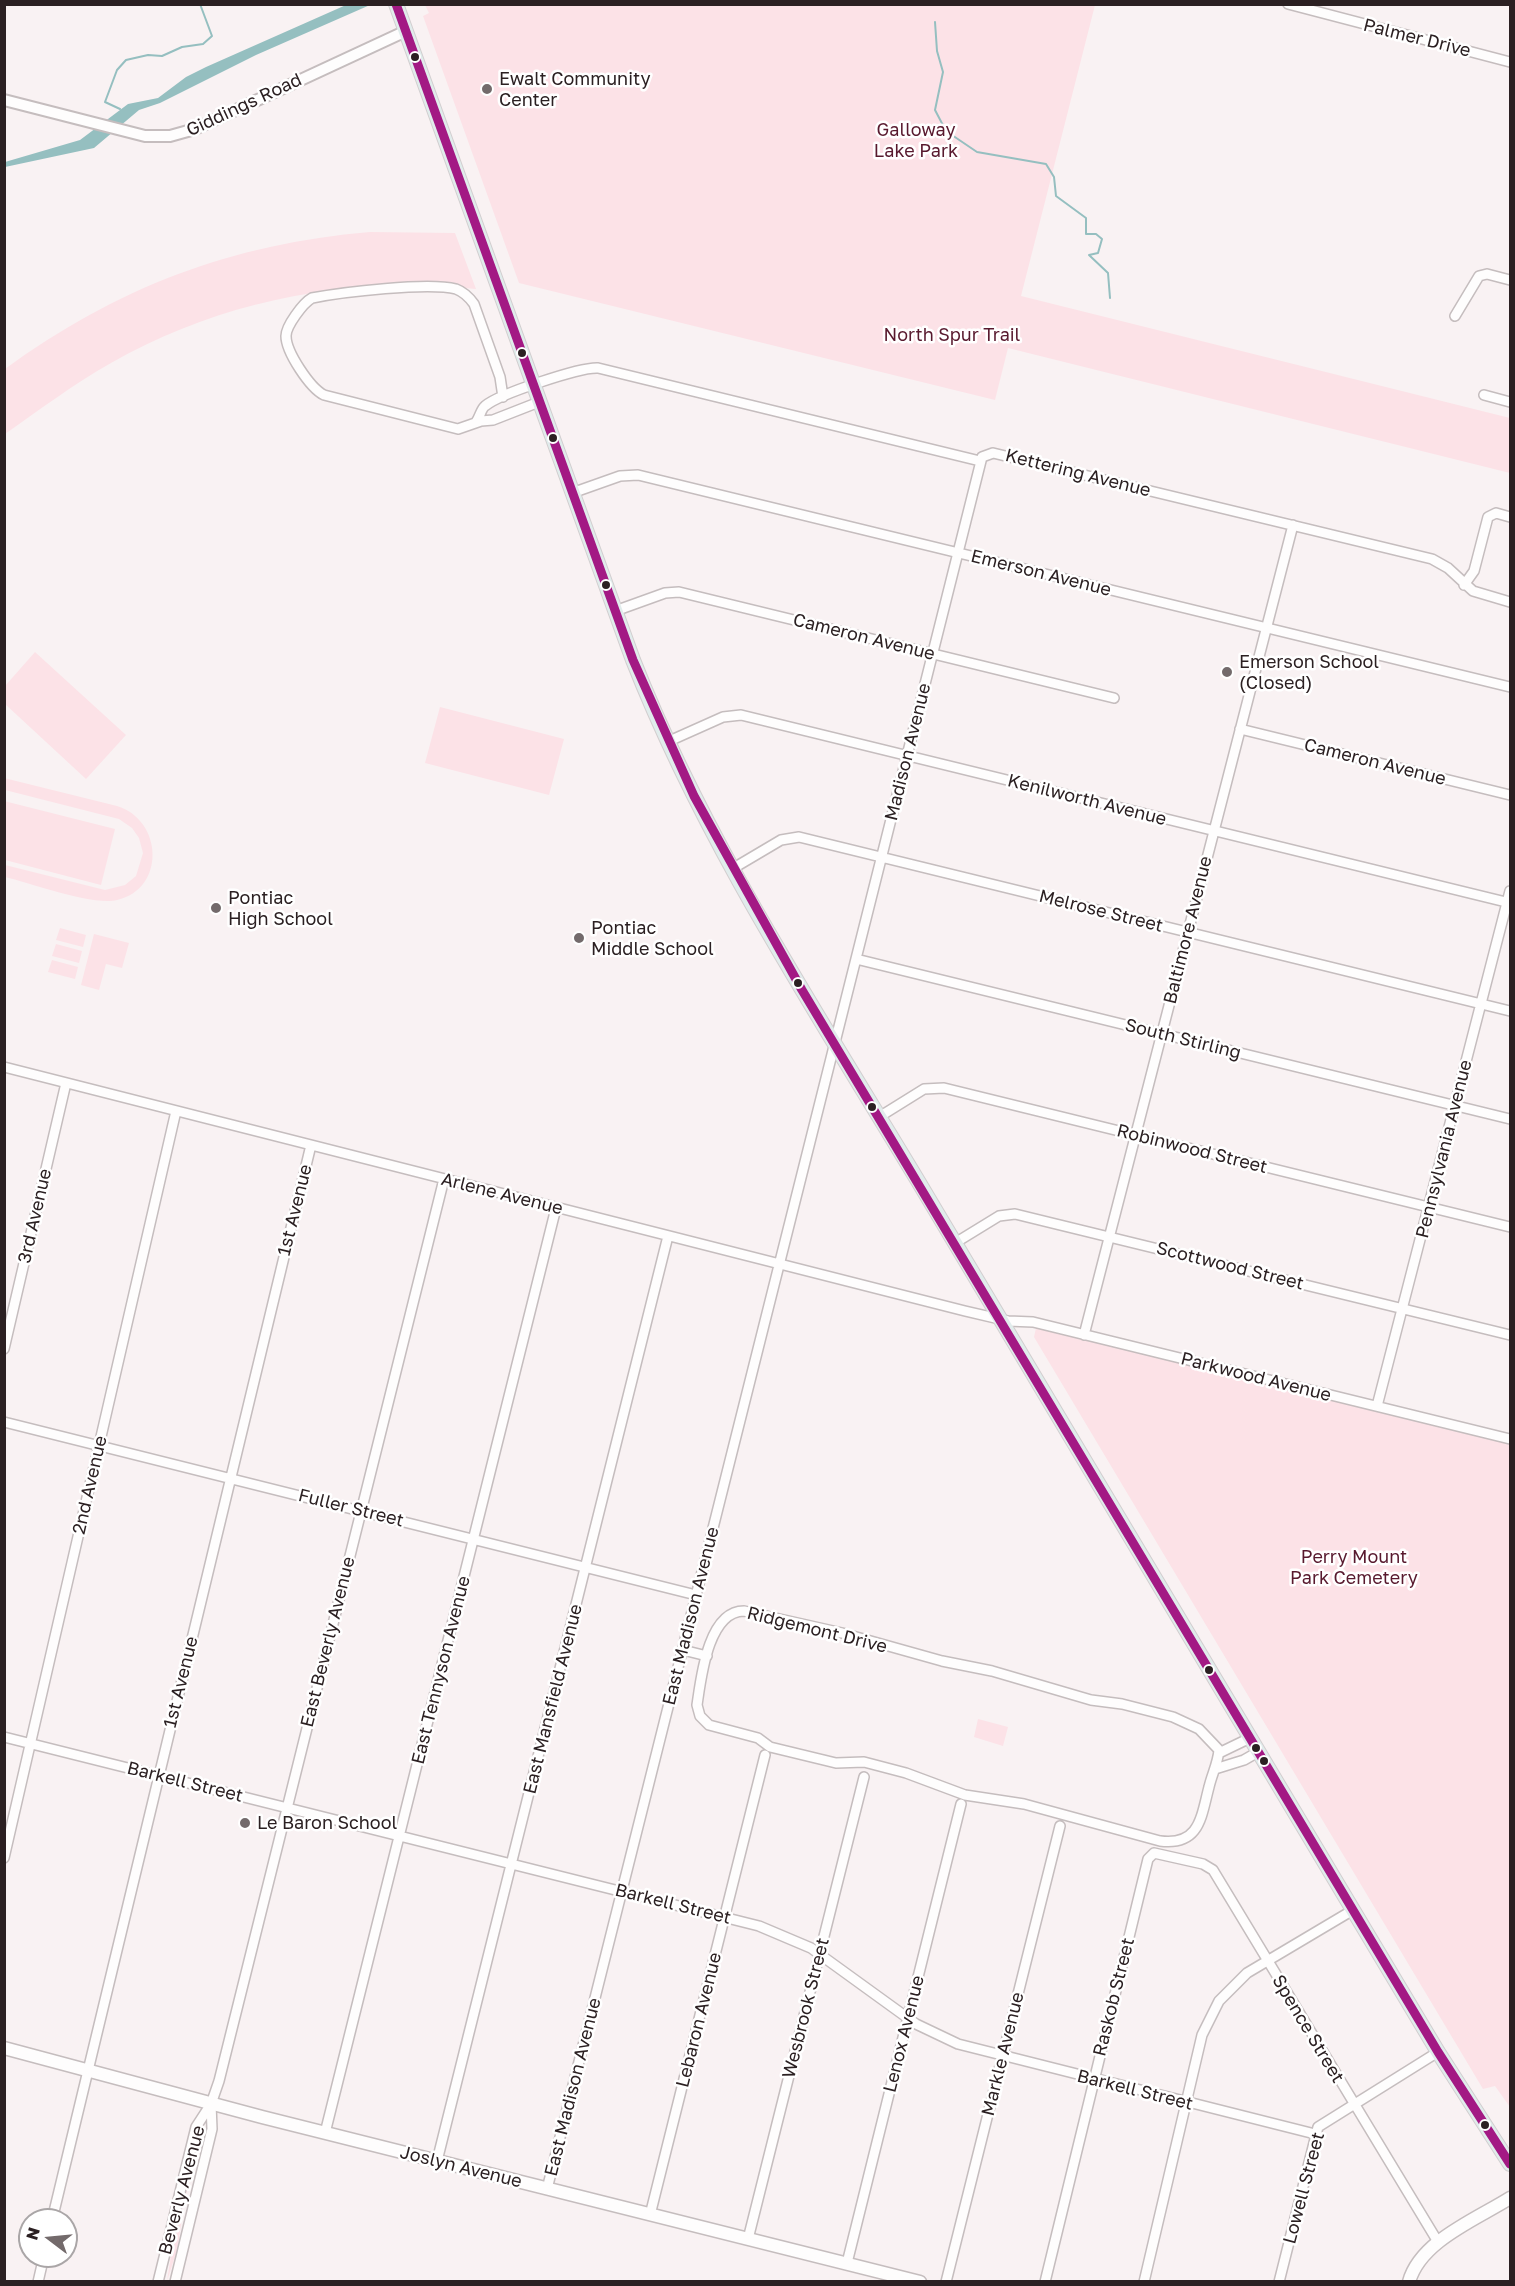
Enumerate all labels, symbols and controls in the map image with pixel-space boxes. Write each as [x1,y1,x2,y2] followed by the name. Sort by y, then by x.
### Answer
[1361,14,1473,62] street label: Palmer Drive
[409,51,421,63] unlabelled marker
[499,68,651,110] place label: Ewalt Community Center
[183,69,305,141] street label: Giddings Road
[480,82,494,96] marker: Ewalt Community Center
[874,119,958,162] park label: Galloway Lake Park
[884,324,1020,346] park label: North Spur Trail
[516,347,528,359] unlabelled marker
[547,432,559,444] unlabelled marker
[1003,444,1153,502] street label: Kettering Avenue
[969,545,1113,601] street label: Emerson Avenue
[600,579,612,591] unlabelled marker
[791,609,937,665] street label: Cameron Avenue
[1239,651,1379,694] place label: Emerson School (Closed)
[1220,665,1234,679] marker: Emerson School (Closed)
[880,681,936,823] street label: Madison Avenue
[1302,734,1448,790] street label: Cameron Avenue
[1005,770,1169,830] street label: Kenilworth Avenue
[1159,854,1217,1006] street label: Baltimore Avenue
[1037,885,1165,937] street label: Melrose Street
[228,887,333,930] place label: Pontiac High School
[209,901,223,915] marker: Pontiac High School
[591,917,714,960] place label: Pontiac Middle School
[572,931,586,945] marker: Pontiac Middle School
[792,977,804,989] unlabelled marker
[1123,1014,1243,1064] street label: South Stirling
[1411,1058,1477,1240] street label: Pennsylvania Avenue
[866,1101,878,1113] unlabelled marker
[1114,1120,1270,1178] street label: Robinwood Street
[273,1162,317,1258] street label: 1st Avenue
[14,1167,56,1265] street label: 3rd Avenue
[439,1168,565,1220] street label: Arlene Avenue
[1154,1237,1306,1295] street label: Scottwood Street
[1179,1348,1333,1406] street label: Parkwood Avenue
[68,1434,112,1536] street label: 2nd Avenue
[296,1484,406,1532] street label: Fuller Street
[658,1525,724,1707] street label: East Madison Avenue
[1290,1546,1418,1588] park label: Perry Mount Park Cemetery
[296,1554,360,1730] street label: East Beverly Avenue
[407,1574,475,1766] street label: East Tennyson Avenue
[519,1602,587,1796] street label: East Mansfield Avenue
[745,1602,889,1658] street label: Ridgemont Drive
[159,1634,203,1730] street label: 1st Avenue
[1203,1664,1215,1676] unlabelled marker
[1250,1742,1262,1754] unlabelled marker
[1258,1755,1270,1767] unlabelled marker
[125,1757,245,1807] street label: Barkell Street
[257,1812,397,1834] place label: Le Baron School
[238,1816,252,1830] marker: Le Baron School
[613,1879,733,1929] street label: Barkell Street
[778,1936,834,2080] street label: Wesbrook Street
[1089,1936,1139,2058] street label: Raskob Street
[672,1950,726,2090] street label: Lebaron Avenue
[1267,1971,1349,2087] street label: Spence Street
[879,1973,929,2095] street label: Lenox Avenue
[977,1990,1029,2118] street label: Markle Avenue
[540,1996,606,2178] street label: East Madison Avenue
[1075,2065,1195,2115] street label: Barkell Street
[1479,2119,1491,2131] unlabelled marker
[154,2123,210,2257] street label: Beverly Avenue
[1279,2130,1329,2246] street label: Lowell Street
[398,2141,524,2193] street label: Joslyn Avenue
[18,2208,78,2268] north arrow
[21,2225,44,2242] text: N

